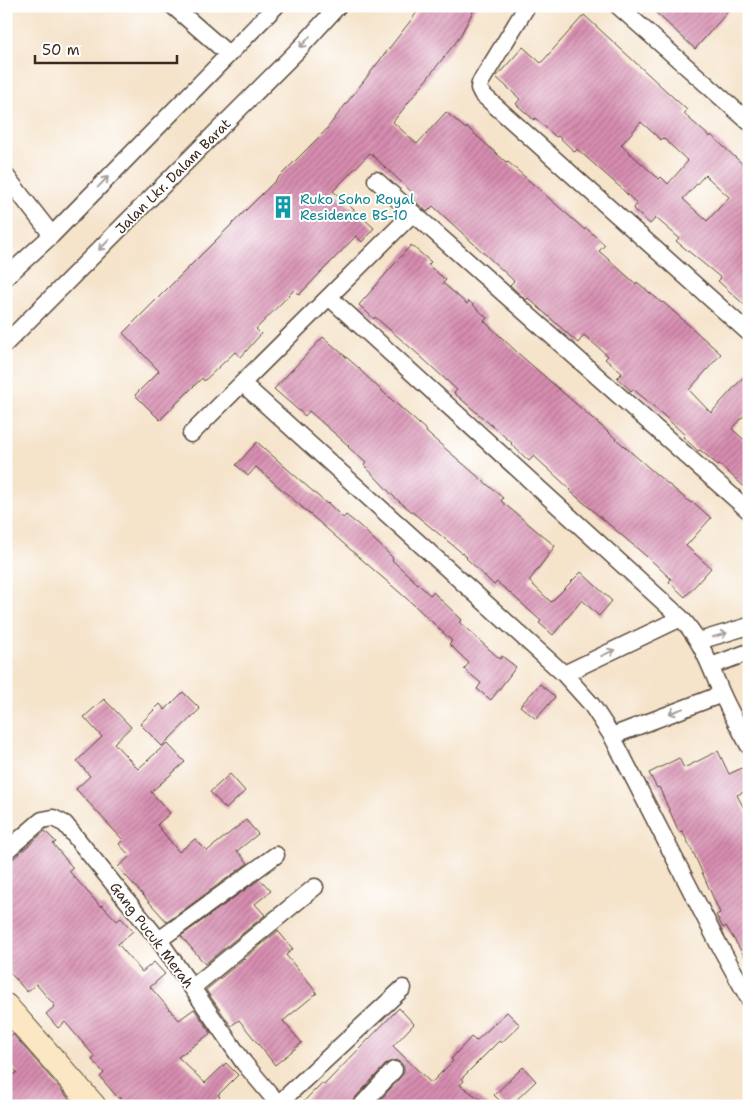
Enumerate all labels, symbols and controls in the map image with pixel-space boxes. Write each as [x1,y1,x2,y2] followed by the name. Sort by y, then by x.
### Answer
[35,32,178,64] scale bar
[299,36,311,49] one-way arrow
[42,40,80,60] text: 50 m
[112,115,234,237] street label: Jalan Lkr. Dalam Barat
[97,176,109,188] one-way arrow
[300,190,415,224] place label: Ruko Soho Royal Residence BS-10
[270,194,296,220] building icon: Ruko Soho Royal Residence BS-10
[98,239,111,251] one-way arrow
[712,630,727,639] one-way arrow
[600,648,615,657] one-way arrow
[669,707,684,716] one-way arrow
[106,878,198,992] street label: Gang Pucuk Merah

